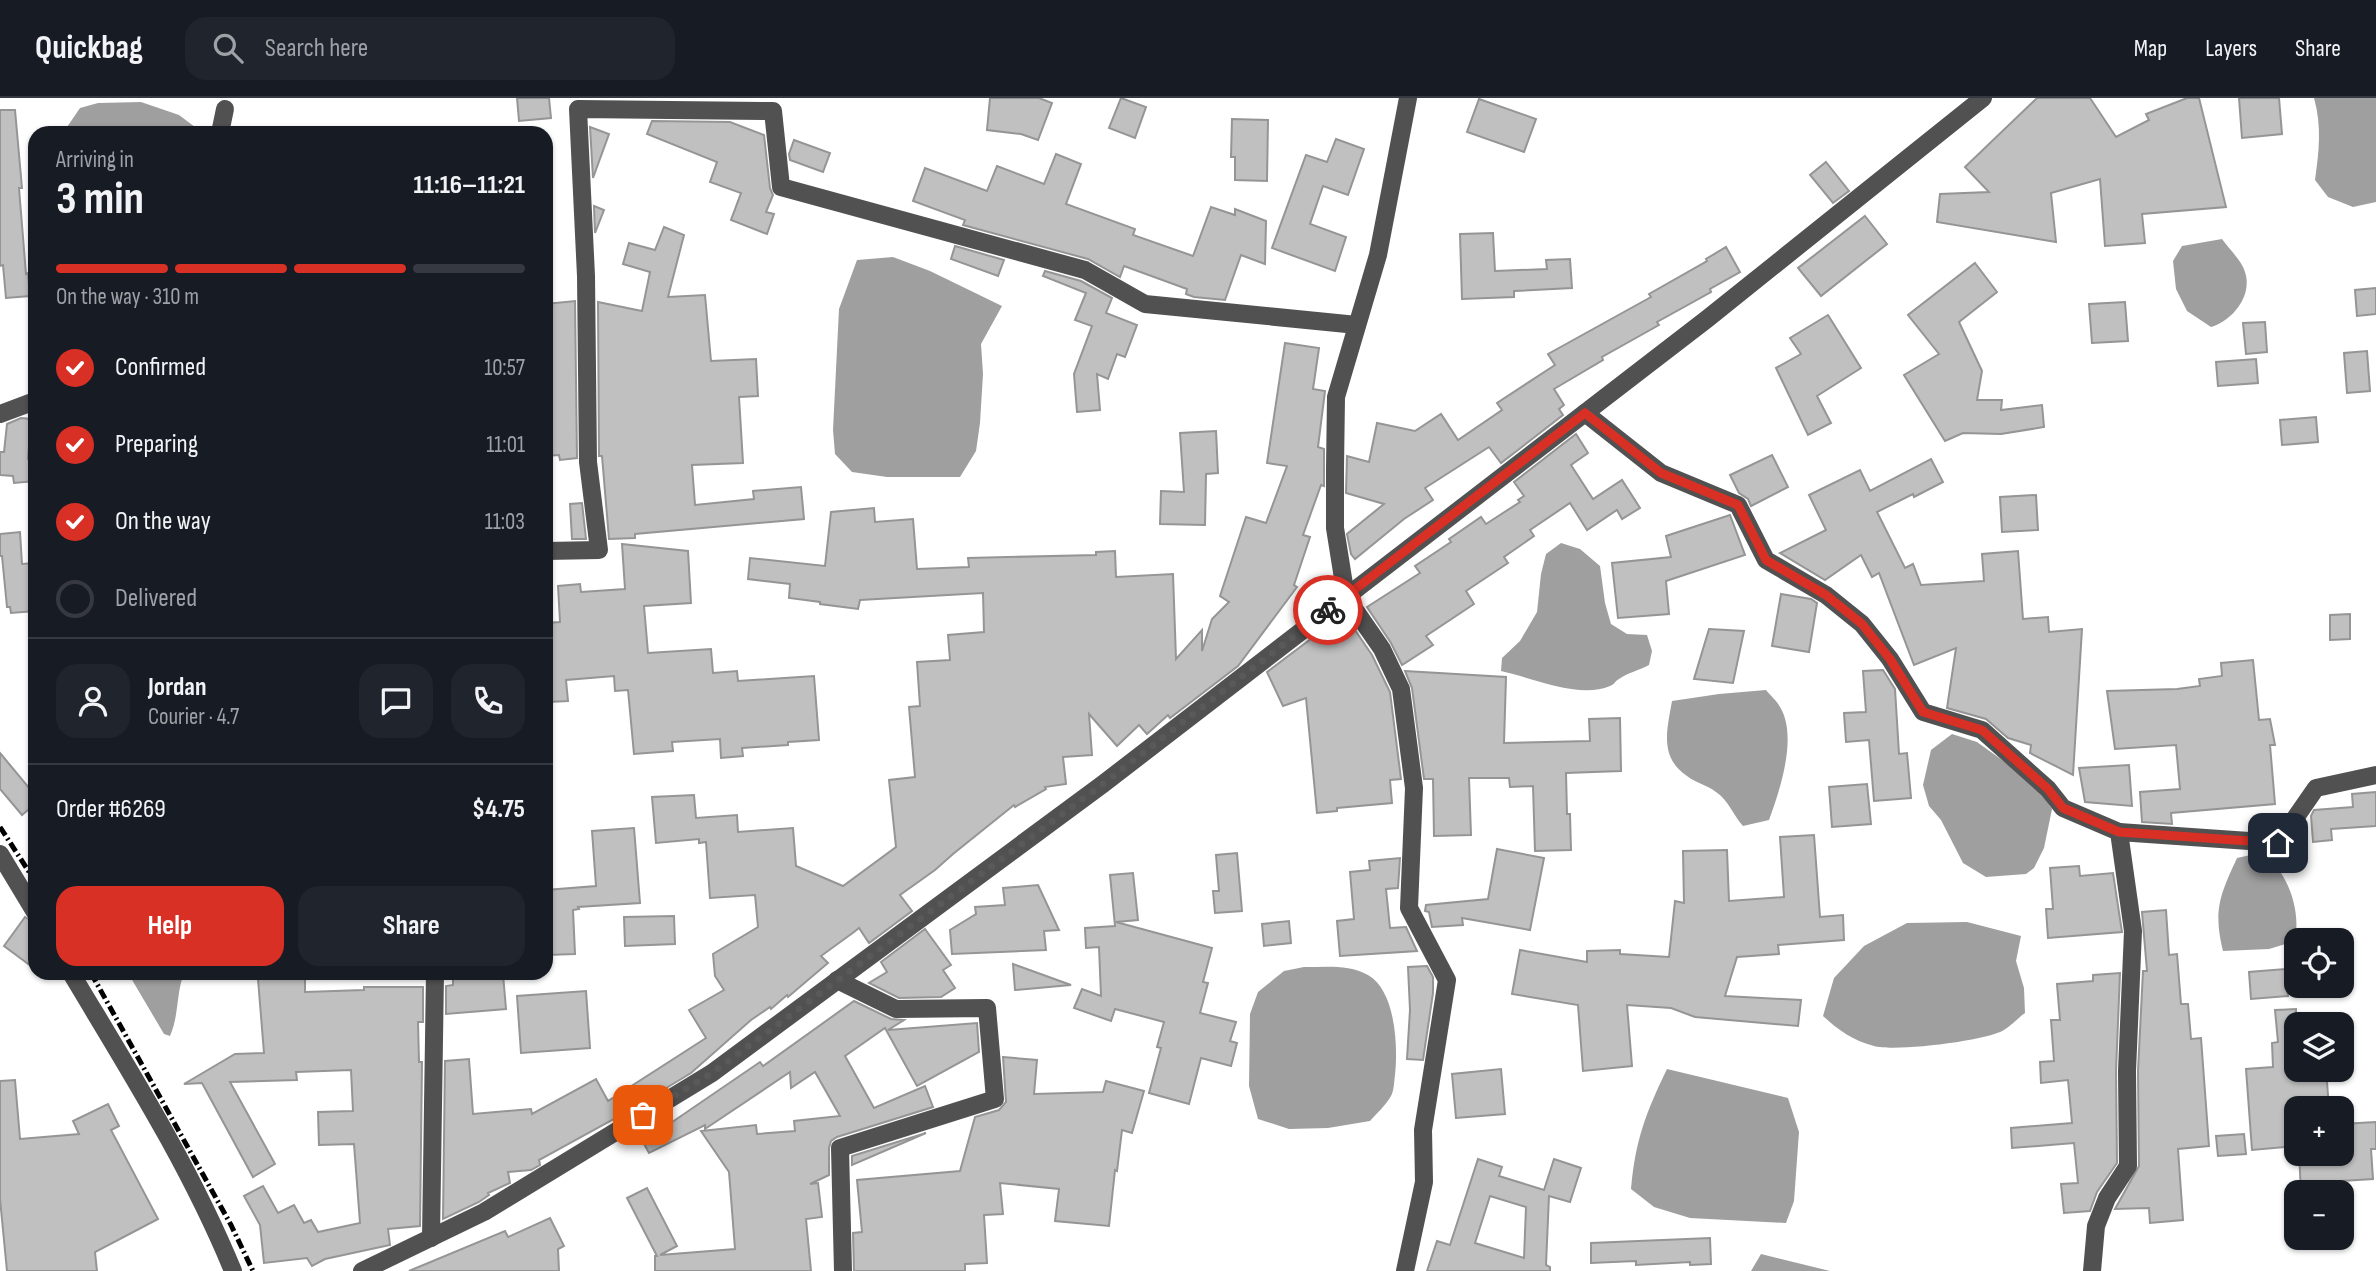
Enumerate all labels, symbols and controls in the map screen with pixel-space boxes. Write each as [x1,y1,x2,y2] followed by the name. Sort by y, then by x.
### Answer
[185,17,675,80] search box
[35,28,143,68] text: Quickbag
[209,29,247,67] icon: search
[265,33,368,64] text: Search here
[2134,34,2167,63] text: Map
[2205,34,2257,63] text: Layers
[2295,34,2341,63] text: Share
[56,146,134,174] text: Arriving in
[414,170,525,201] text: 11:16–11:21
[56,172,144,227] text: 3 min
[56,283,199,311] text: On the way · 310 m
[56,349,94,387] icon: check
[115,352,206,383] text: Confirmed
[484,354,525,382] text: 10:57
[56,426,94,464] icon: check
[115,429,198,460] text: Preparing
[486,431,525,459] text: 11:01
[56,503,94,541] icon: check
[115,506,211,537] text: On the way
[485,508,525,536] text: 11:03
[1293,575,1363,645] courier
[115,583,197,614] text: Delivered
[1309,591,1347,629] icon: bike
[56,664,130,738] button: person
[359,664,433,738] button: chat
[451,664,525,738] button: phone
[148,672,206,703] text: Jordan
[148,703,239,731] text: Courier · 4.7
[56,794,166,825] text: Order #6269
[472,794,525,825] text: $4.75
[2248,813,2308,873] pin
[2259,824,2297,862] icon: home
[56,886,284,966] button: Help
[298,886,525,966] button: Share
[2284,928,2354,1250] map controls
[2284,928,2354,998] button: locate
[2284,1012,2354,1082] button: layers
[613,1085,673,1145] pin
[624,1096,662,1134] icon: bag
[2284,1096,2354,1166] button: +
[2284,1180,2354,1250] button: −

